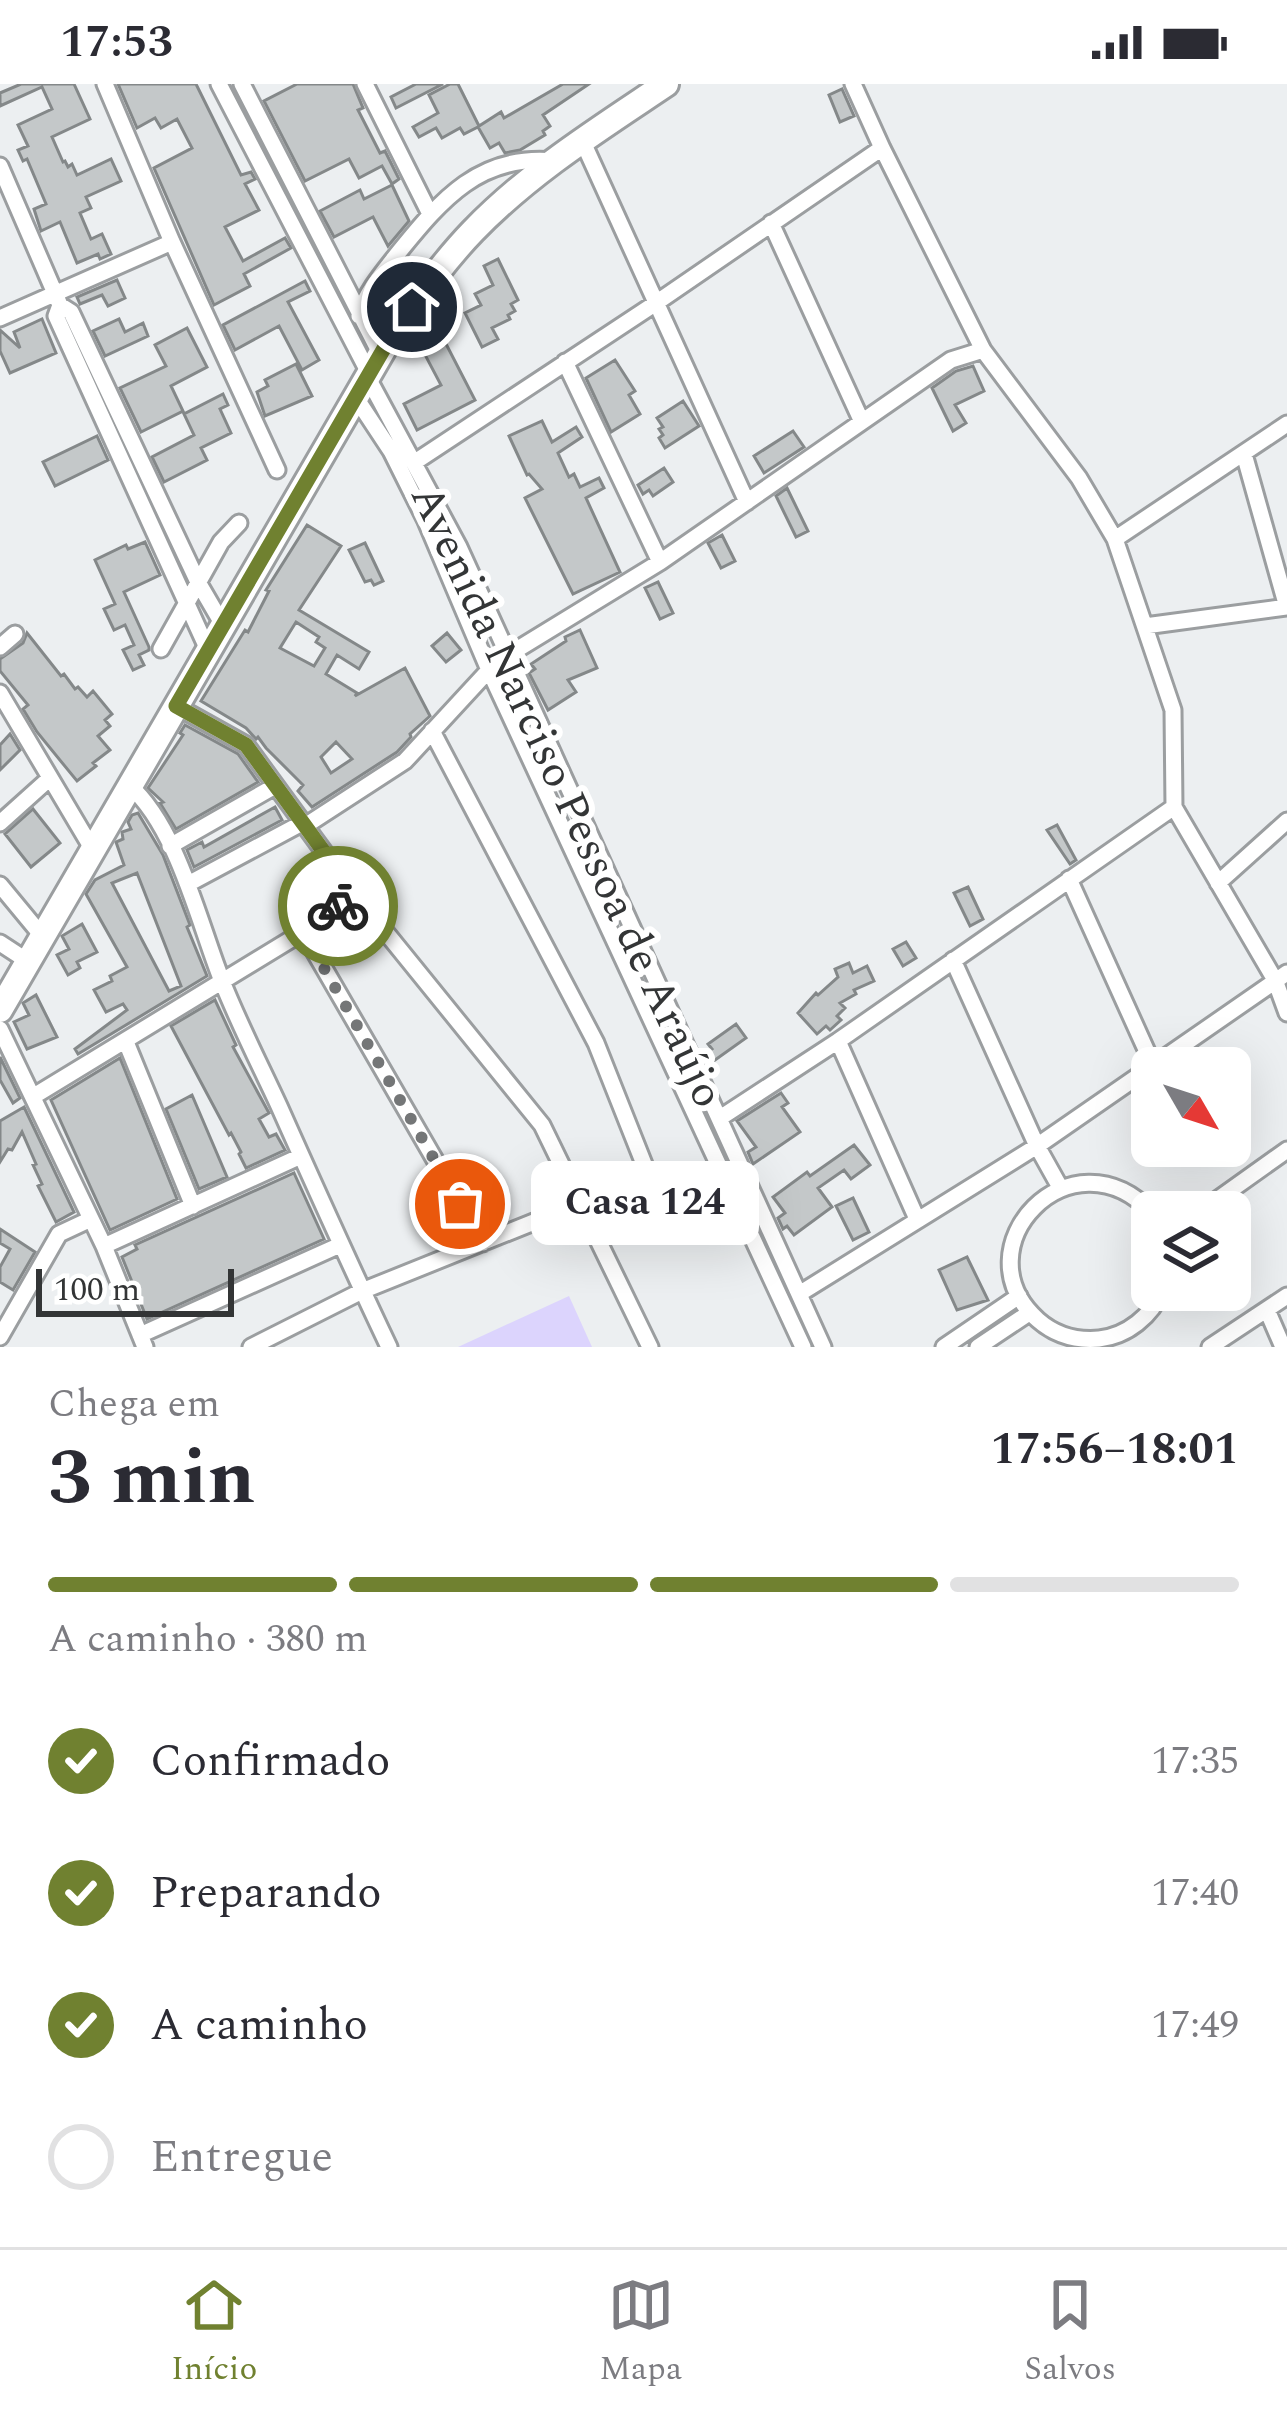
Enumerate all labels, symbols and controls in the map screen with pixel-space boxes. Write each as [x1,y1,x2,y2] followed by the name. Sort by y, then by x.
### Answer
[60,8,173,77] text: 17:53
[361,256,463,358] pin
[379,274,445,340] icon: home
[391,473,742,1119] street label: Avenida Narciso Pessoa de Araújo
[278,846,398,966] courier
[305,873,371,939] icon: bike
[1131,1047,1251,1167] north arrow
[1131,1047,1251,1311] map controls
[409,1153,511,1255] pin
[532,1162,760,1246] callout: Casa 124
[427,1171,493,1237] icon: bag
[565,1173,725,1232] text: Casa 124
[1131,1191,1251,1311] button: layers
[36,1263,234,1316] scale bar
[54,1265,140,1315] text: 100 m
[48,1375,220,1434] text: Chega em
[990,1415,1239,1484] text: 17:56–18:01
[48,1419,256,1538] text: 3 min
[48,1610,368,1669] text: A caminho · 380 m
[150,1727,390,1796] text: Confirmado
[48,1728,114,1794] icon: check
[1151,1732,1239,1791] text: 17:35
[150,1859,382,1928] text: Preparando
[48,1860,114,1926] icon: check
[1151,1864,1239,1923] text: 17:40
[150,1991,368,2060] text: A caminho
[48,1992,114,2058] icon: check
[1151,1996,1239,2055] text: 17:49
[150,2123,333,2192] text: Entregue
[171,2272,257,2394] tab: Início
[599,2272,682,2394] tab: Mapa
[1024,2272,1116,2394] tab: Salvos

